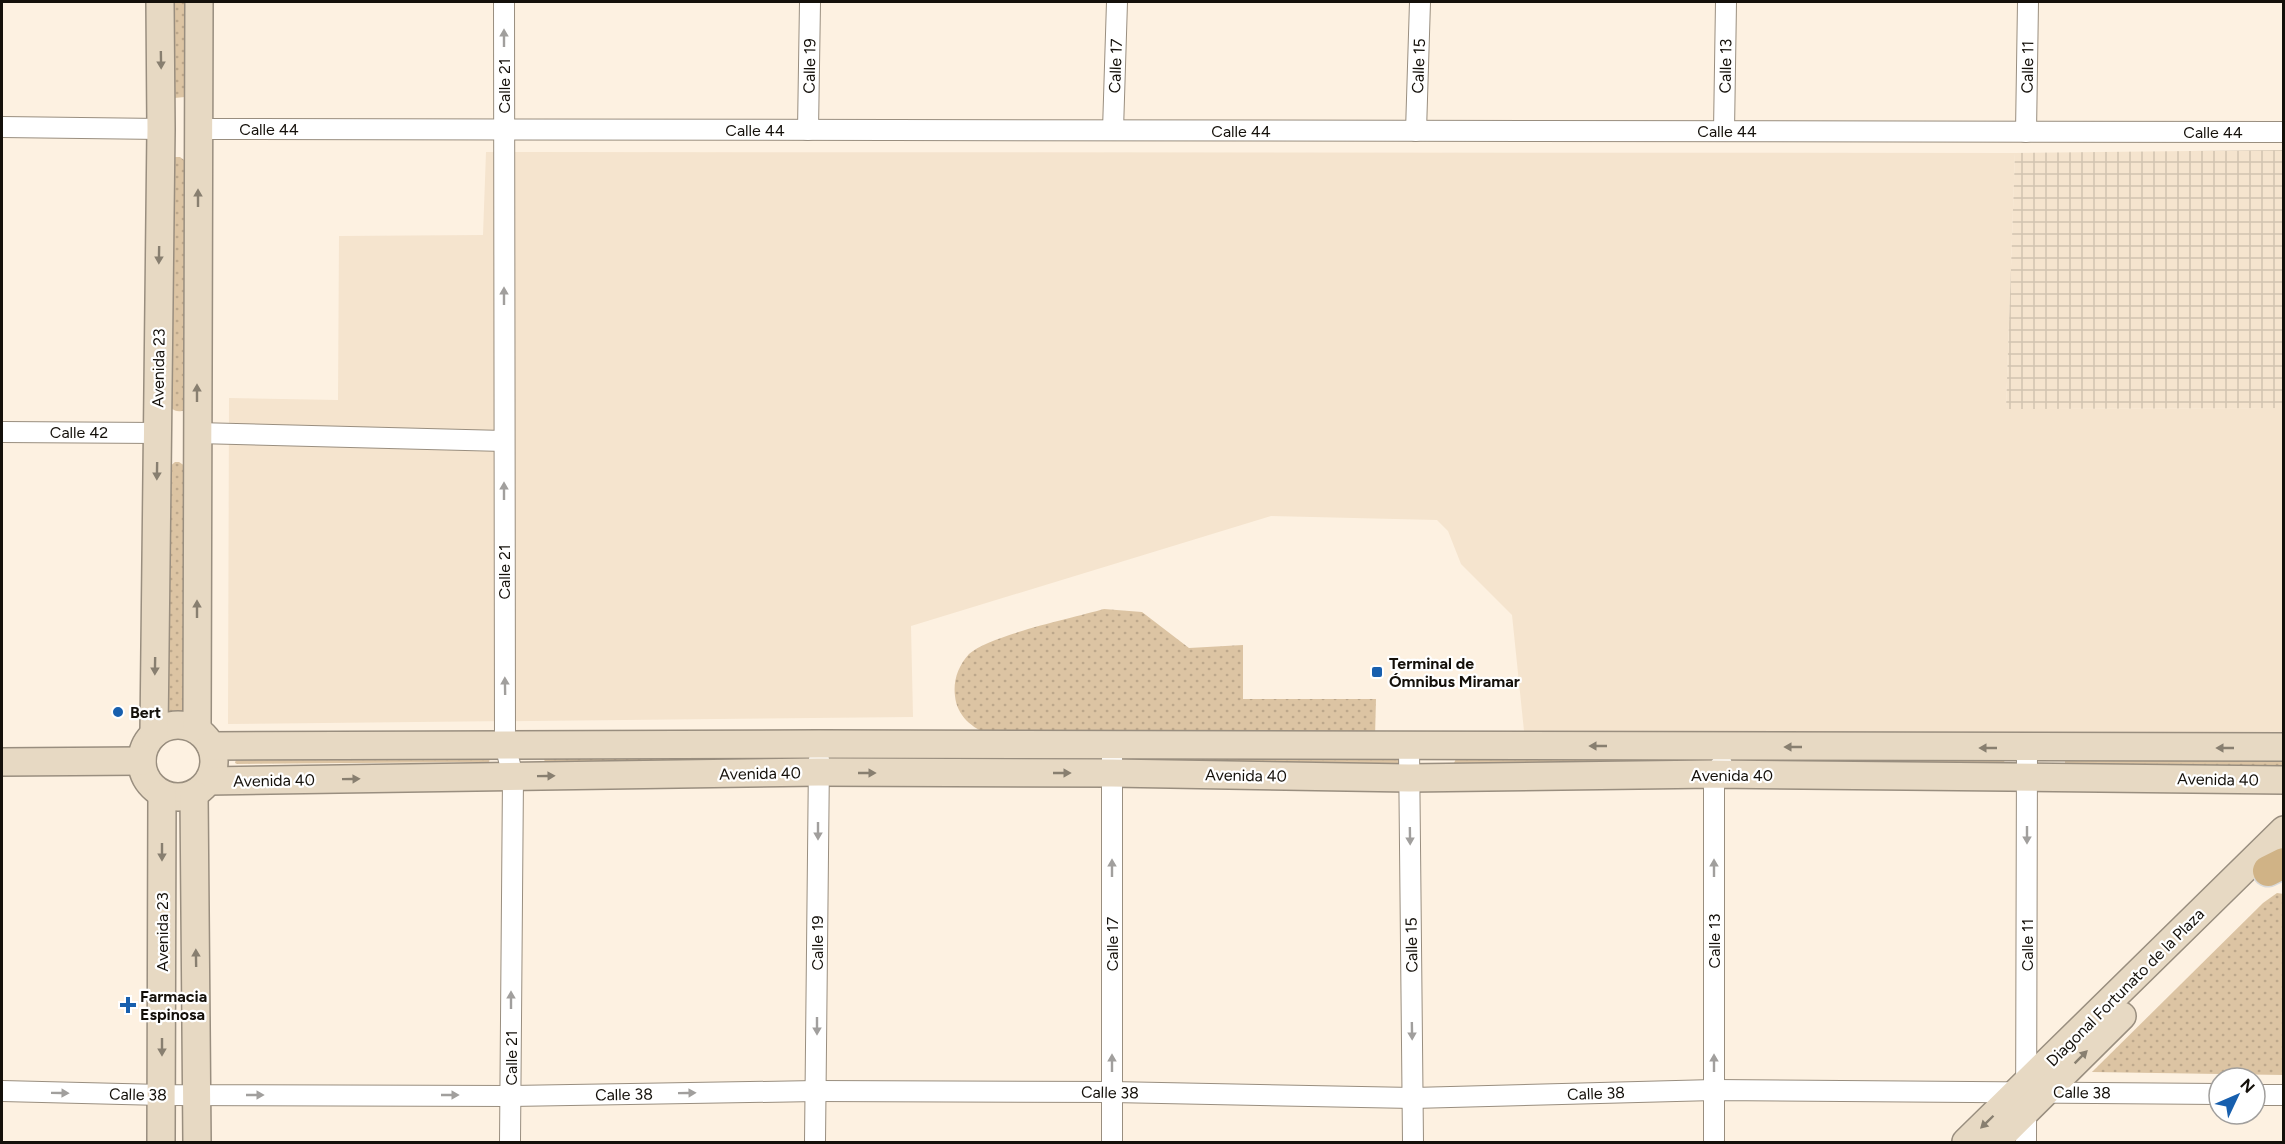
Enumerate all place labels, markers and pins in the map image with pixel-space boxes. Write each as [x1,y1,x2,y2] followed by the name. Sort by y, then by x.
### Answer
[1389,654,1520,691] place label: Terminal de Ómnibus Miramar
[1370,665,1384,679] marker: Terminal de Ómnibus Miramar
[130,703,161,722] place label: Bert
[111,705,125,719] marker: Bert
[140,987,207,1024] place label: Farmacia Espinosa
[121,998,135,1012] marker: Farmacia Espinosa

